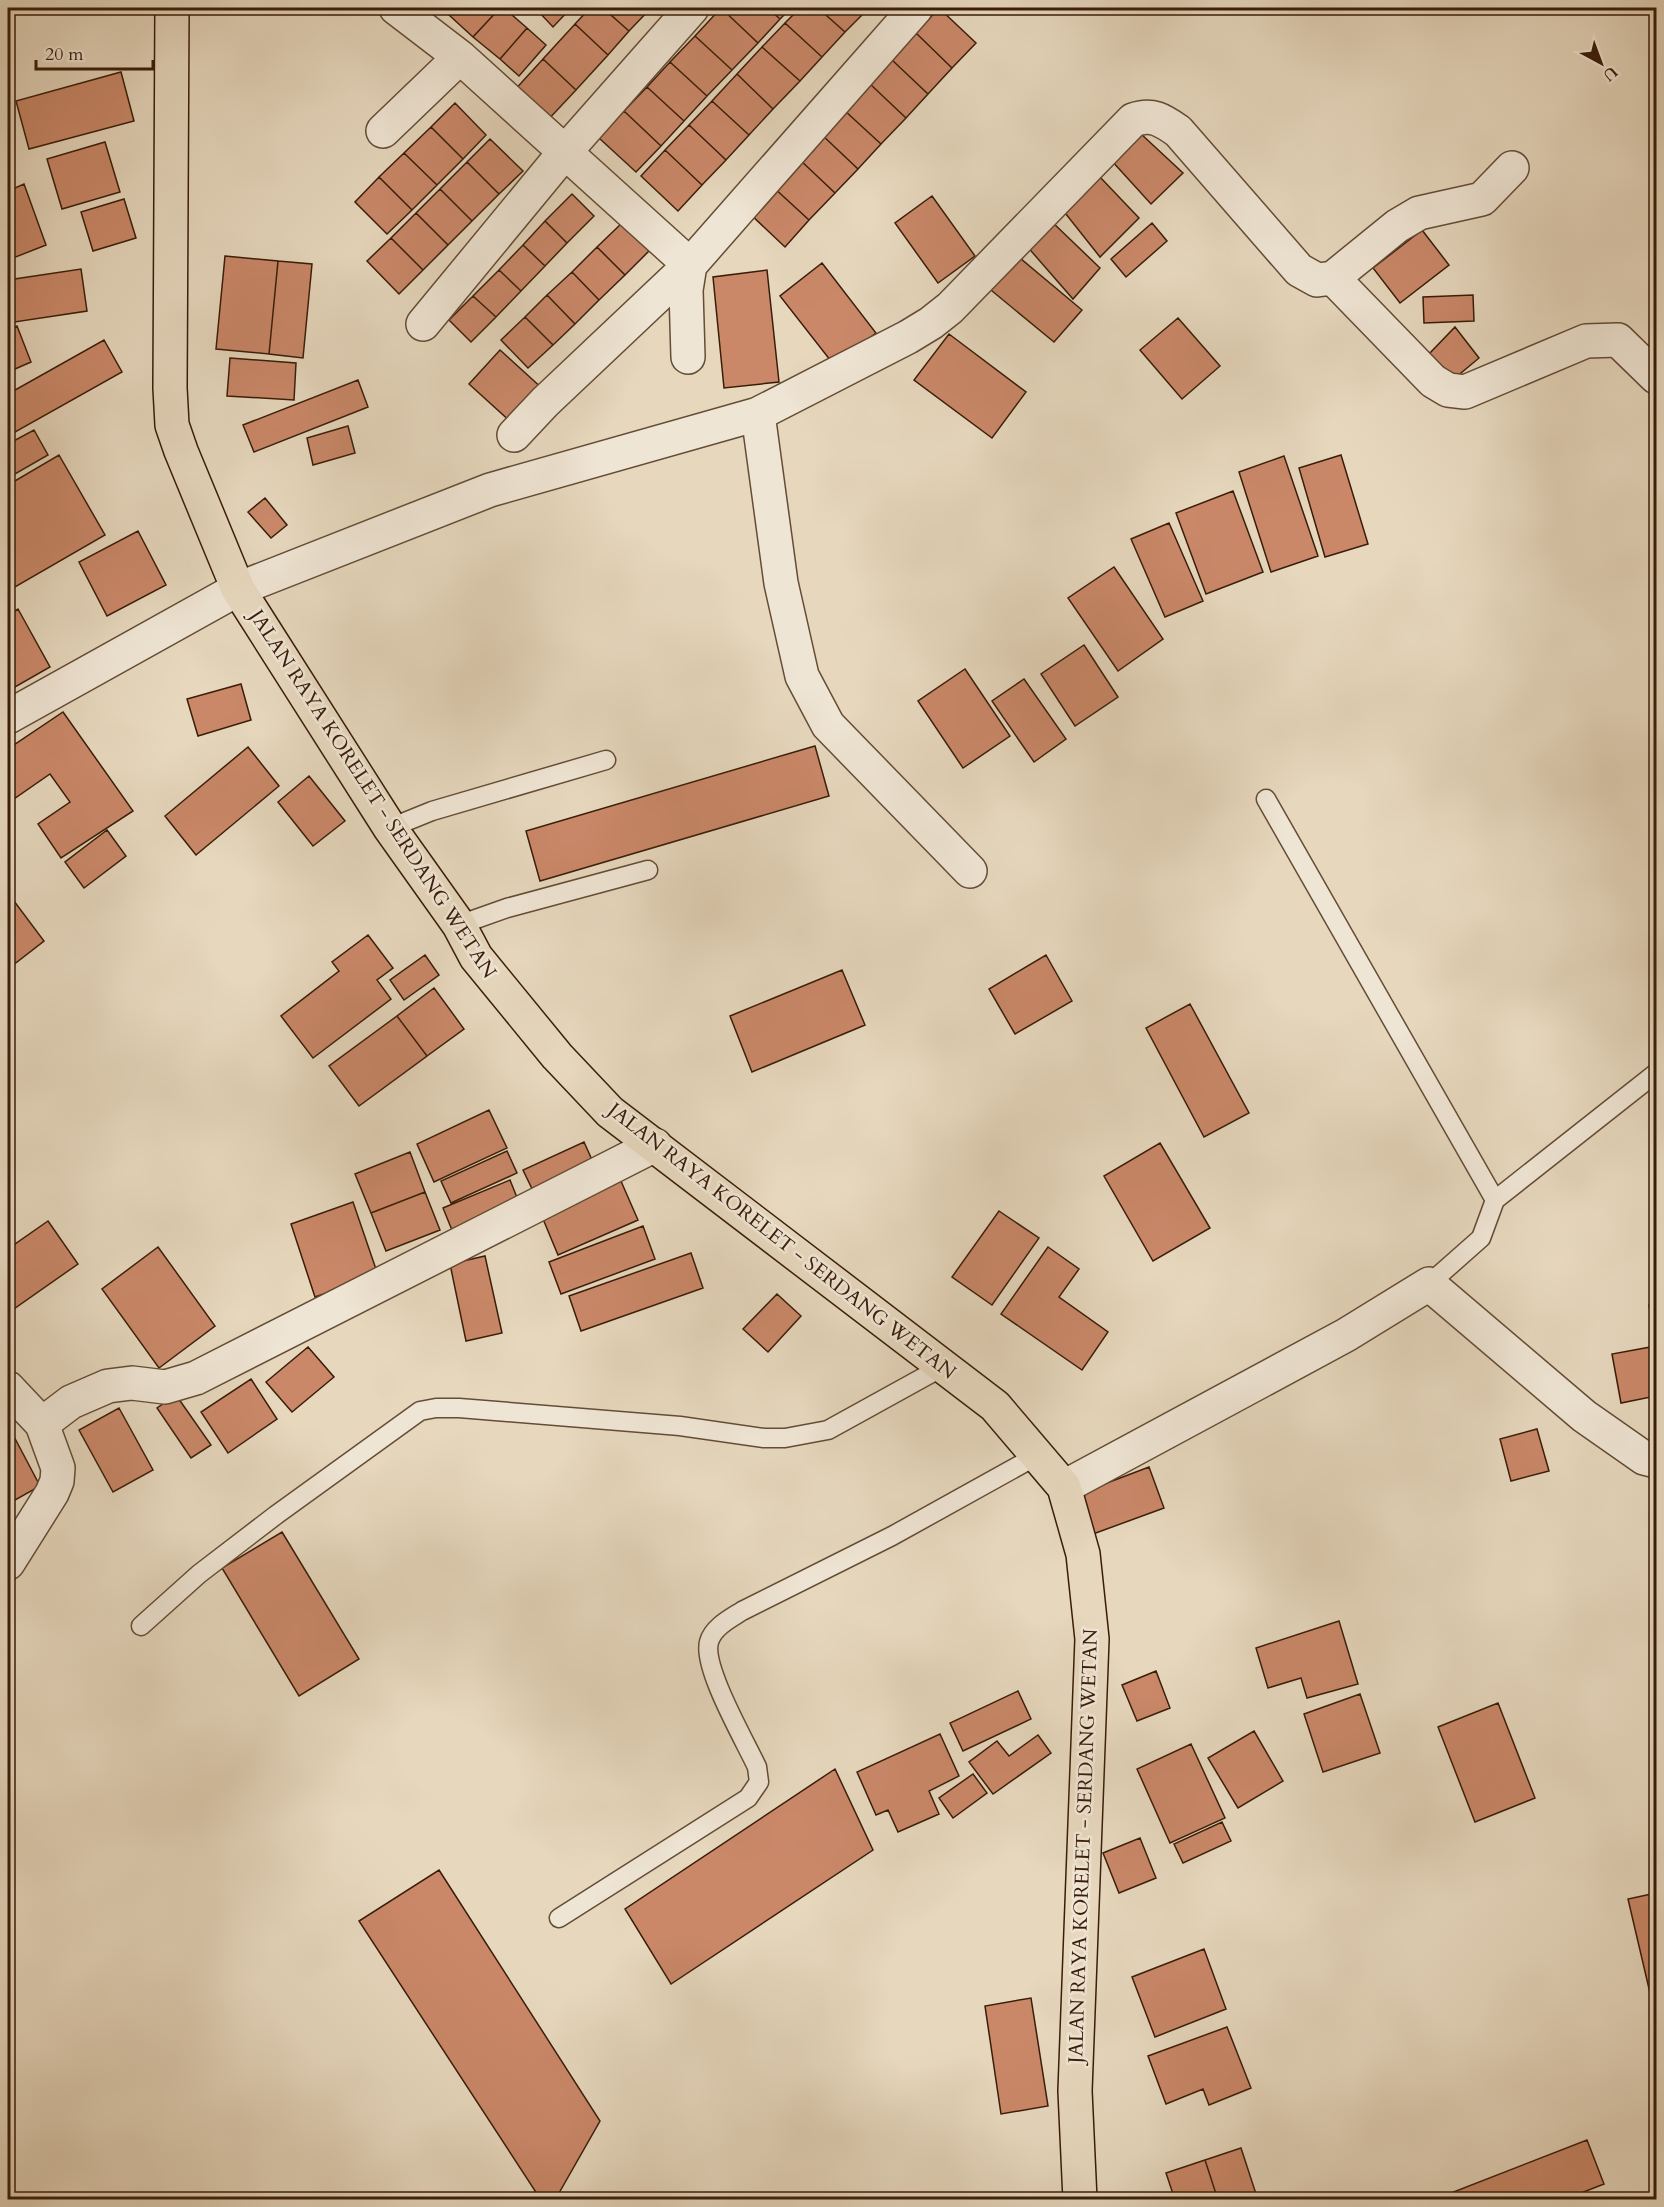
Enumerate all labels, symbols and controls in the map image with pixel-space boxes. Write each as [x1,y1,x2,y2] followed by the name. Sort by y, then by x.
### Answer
[36,33,153,71] scale bar
[1571,33,1631,93] north arrow
[45,42,84,67] text: 20 m
[1598,61,1622,86] text: U
[242,602,503,984] street label: JALAN RAYA KORELET - SERDANG WETAN
[600,1095,962,1385] street label: JALAN RAYA KORELET - SERDANG WETAN
[1062,1628,1104,2067] street label: JALAN RAYA KORELET - SERDANG WETAN

